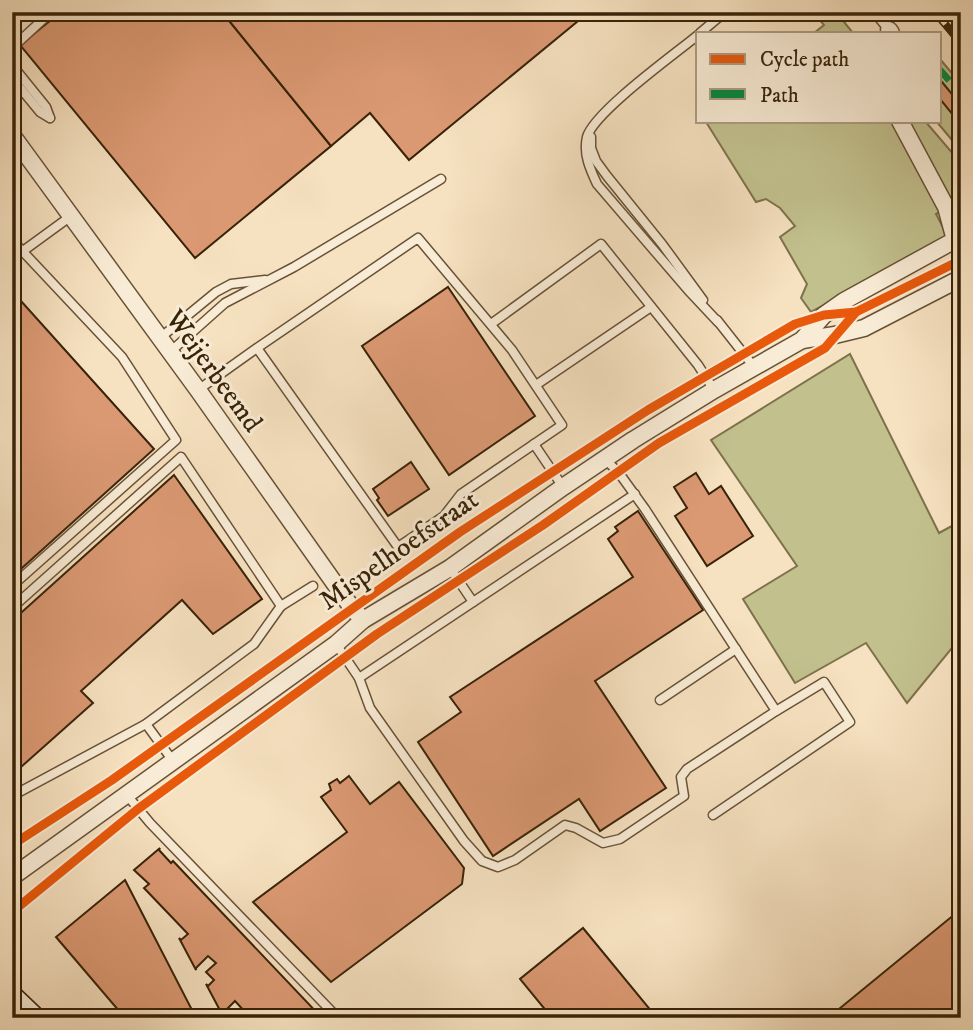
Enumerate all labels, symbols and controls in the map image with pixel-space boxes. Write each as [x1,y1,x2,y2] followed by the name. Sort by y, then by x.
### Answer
[696,32,942,122] legend
[760,47,849,73] text: Cycle path
[760,83,799,109] text: Path
[157,302,270,439] street label: Weijerbeemd
[312,482,485,618] street label: Mispelhoefstraat

